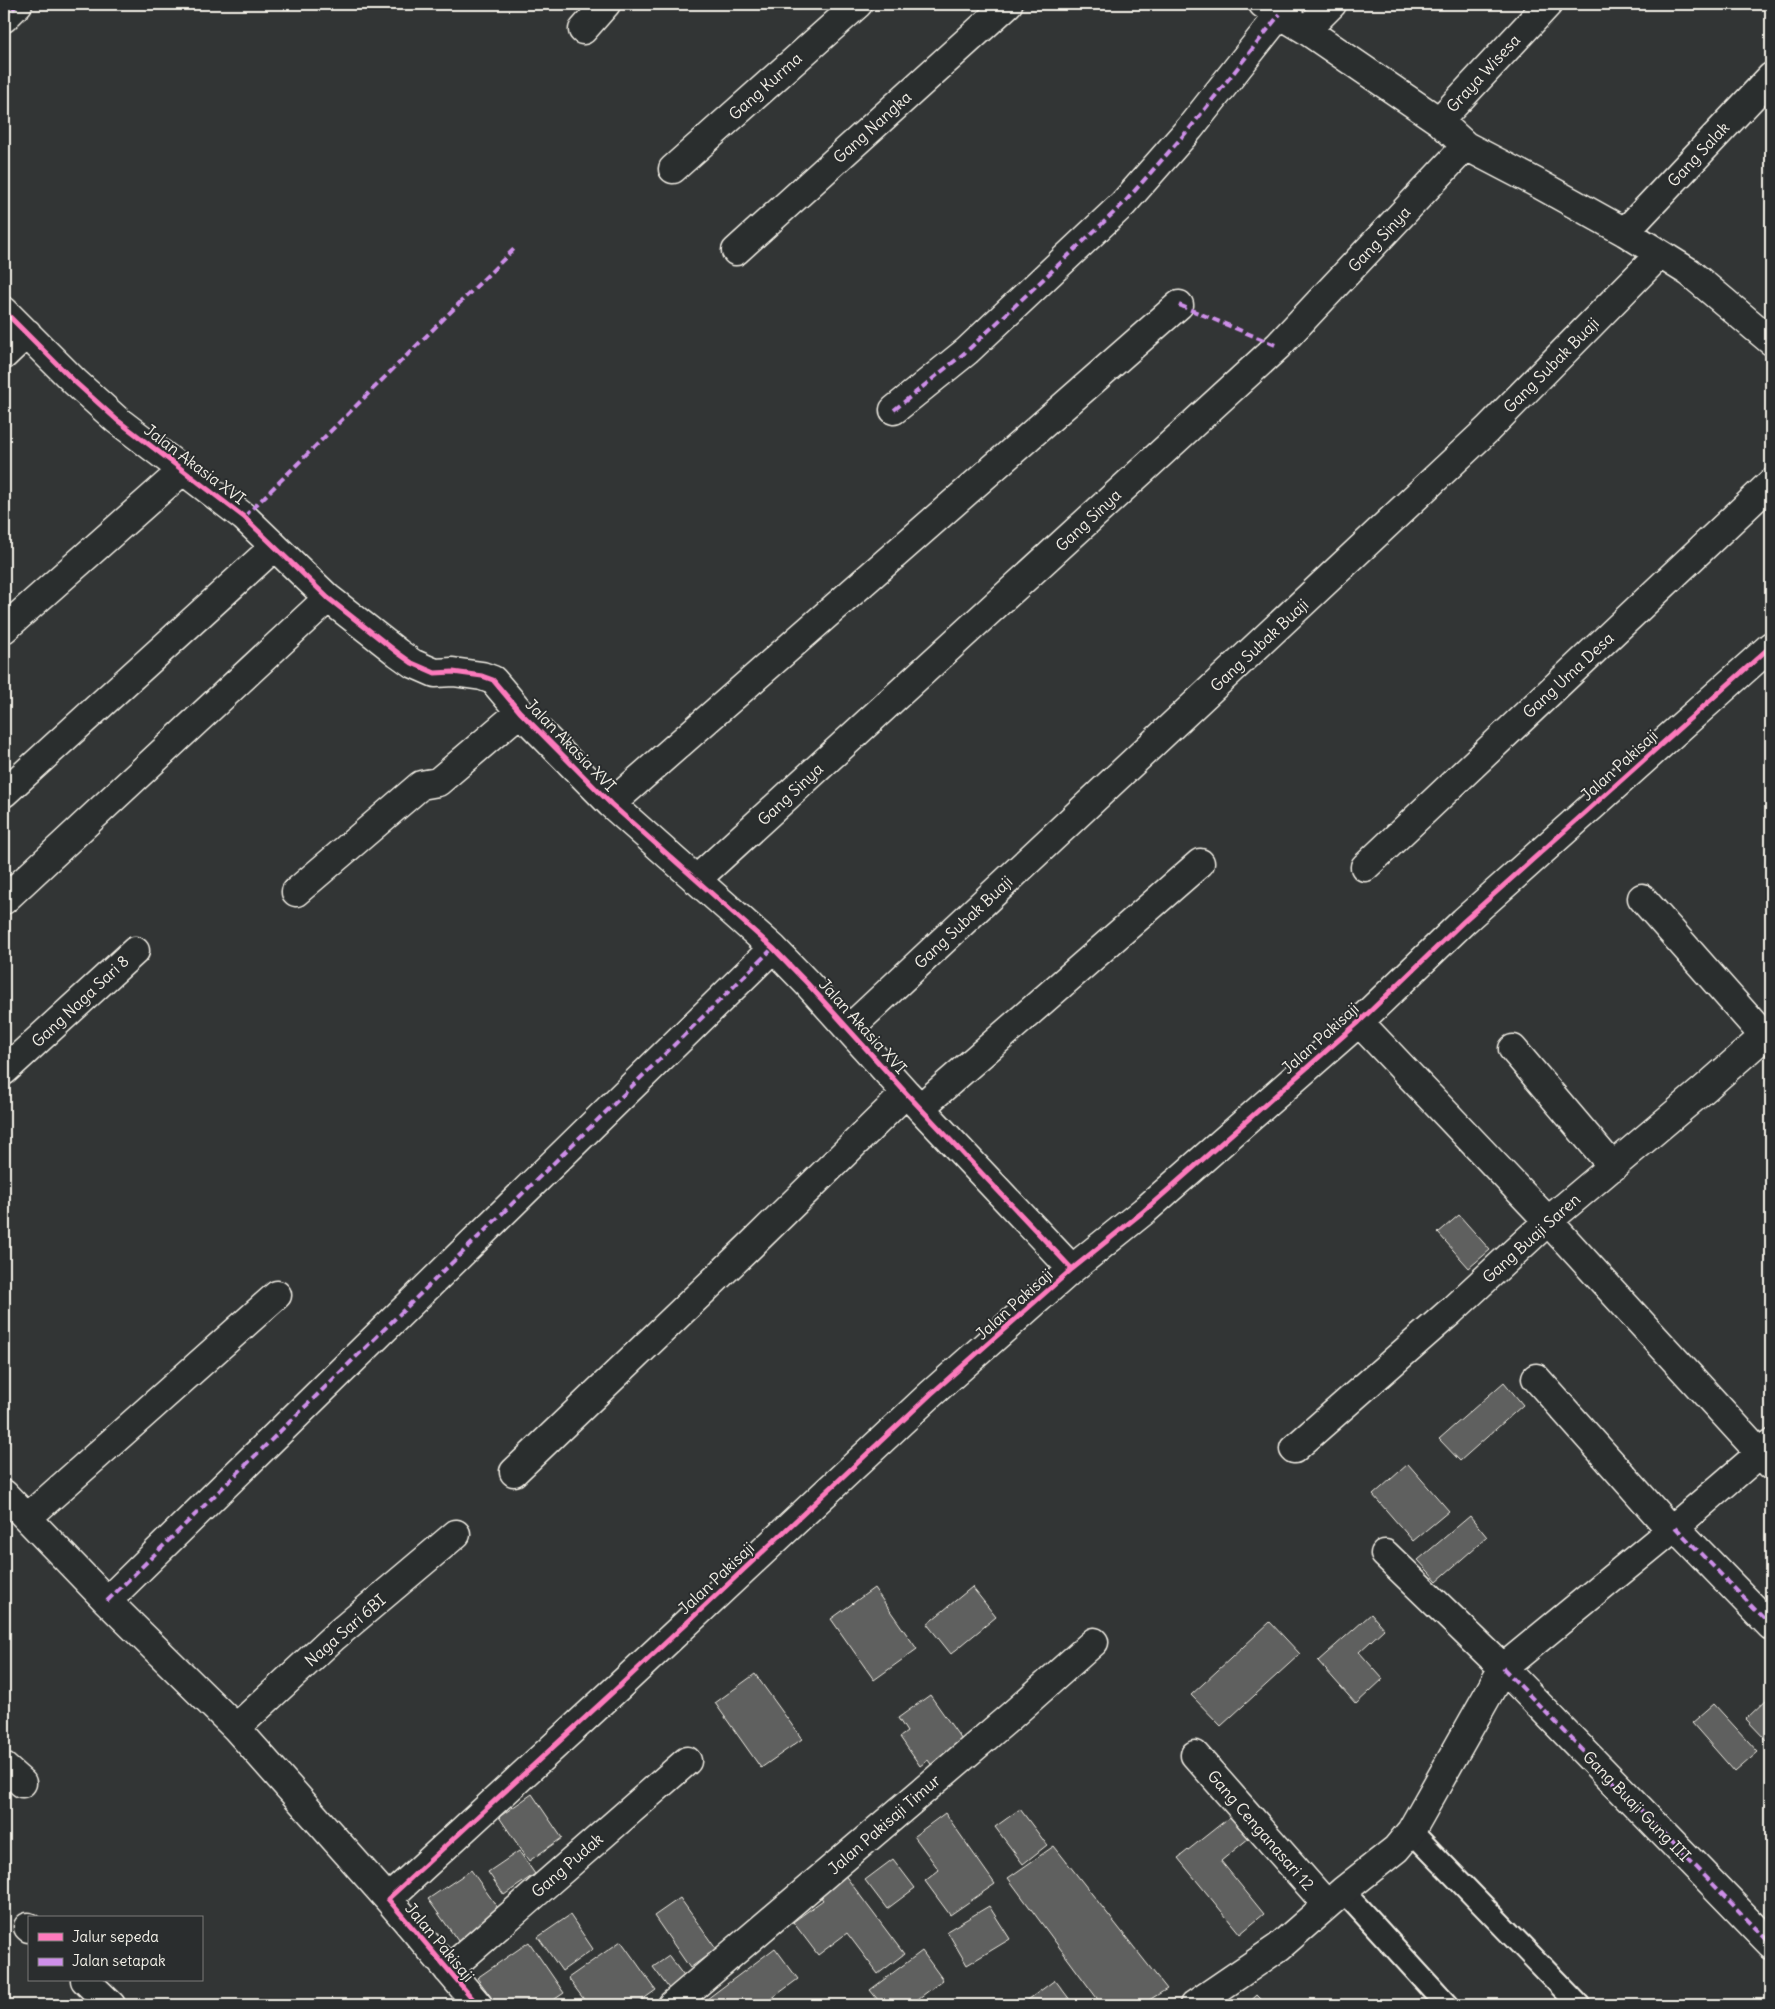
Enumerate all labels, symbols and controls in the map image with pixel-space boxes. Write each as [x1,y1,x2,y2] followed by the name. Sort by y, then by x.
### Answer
[1442,30,1524,116] street label: Graya Wisesa
[724,48,806,124] street label: Gang Kurma
[829,87,915,167] street label: Gang Nangka
[1663,117,1733,191] street label: Gang Salak
[1344,202,1414,276] street label: Gang Sinya
[1499,313,1603,417] street label: Gang Subak Buaji
[141,420,249,508] street label: Jalan Akasia XVI
[1051,485,1125,555] street label: Gang Sinya
[1206,594,1312,696] street label: Gang Subak Buaji
[1518,628,1618,722] street label: Gang Uma Desa
[522,694,620,796] street label: Jalan Akasia XVI
[1576,725,1662,805] street label: Jalan Pakisaji
[753,759,827,829] street label: Gang Sinya
[910,871,1016,973] street label: Gang Subak Buaji
[27,951,133,1051] street label: Gang Naga Sari 8
[815,974,911,1078] street label: Jalan Akasia XVI
[1277,998,1363,1078] street label: Jalan Pakisaji
[1478,1189,1584,1287] street label: Gang Buaji Saren
[971,1264,1057,1344] street label: Jalan Pakisaji
[674,1538,758,1618] street label: Jalan Pakisaji
[301,1590,389,1670] street label: Naga Sari 6BI
[1579,1746,1695,1866] street label: Gang Buaji Gung III
[1203,1766,1319,1894] street label: Gang Cenganasari 12
[824,1769,945,1878] street label: Jalan Pakisaji Timur
[527,1828,607,1902] street label: Gang Pudak
[401,1899,479,1985] street label: Jalan Pakisaji
[28,1916,202,1982] legend
[72,1927,159,1946] text: Jalur sepeda
[72,1951,166,1970] text: Jalan setapak

